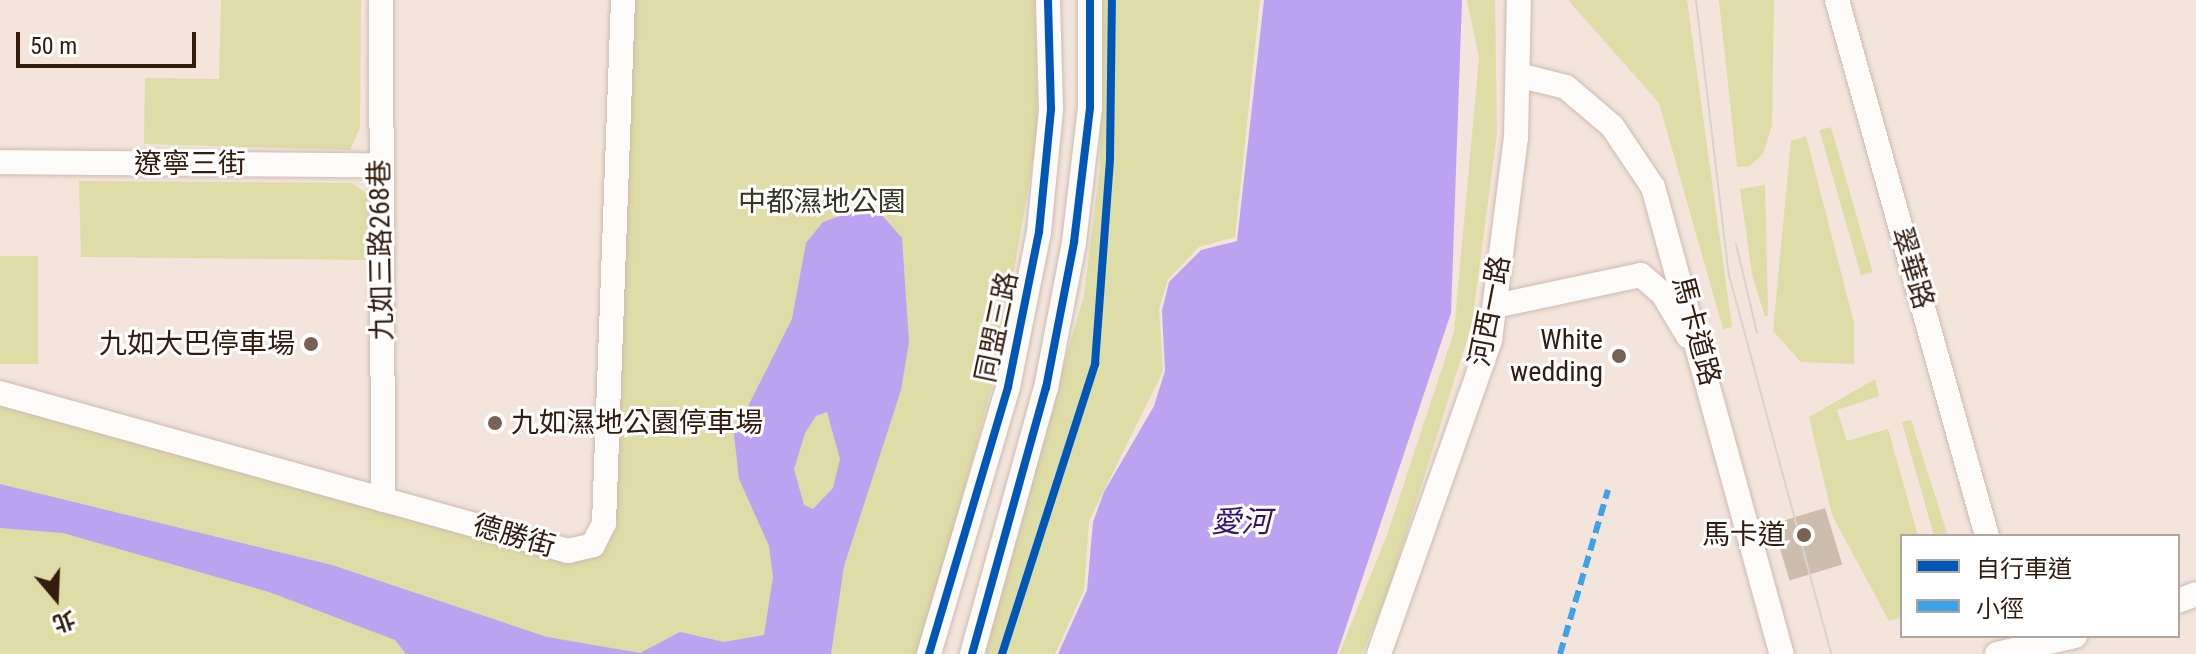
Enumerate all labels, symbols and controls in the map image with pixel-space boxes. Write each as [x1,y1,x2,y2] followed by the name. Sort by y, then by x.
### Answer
[20,16,200,66] scale bar
[30,32,77,60] text: 50 m
[134,147,246,181] street label: 遼寧三街
[363,159,399,341] street label: 九如三路268巷
[738,185,906,219] park label: 中都濕地公園
[1884,223,1940,313] street label: 翠華路
[1463,253,1517,369] street label: 河西一路
[969,269,1025,385] street label: 同盟三路
[1665,273,1727,389] street label: 馬卡道路
[1510,323,1603,389] place label: White wedding
[99,327,295,361] place label: 九如大巴停車場
[302,335,320,353] marker: 九如大巴停車場
[1610,347,1628,365] marker: White wedding
[511,406,763,440] place label: 九如濕地公園停車場
[486,414,504,432] marker: 九如濕地公園停車場
[1211,504,1271,540] water label: 愛河
[469,508,559,564] street label: 德勝街
[1702,518,1786,552] place label: 馬卡道
[1793,524,1815,546] marker: 馬卡道
[1900,534,2180,638] legend
[1976,555,2072,583] text: 自行車道
[16,558,96,638] north arrow
[1976,595,2024,623] text: 小徑
[50,606,78,637] text: 北

